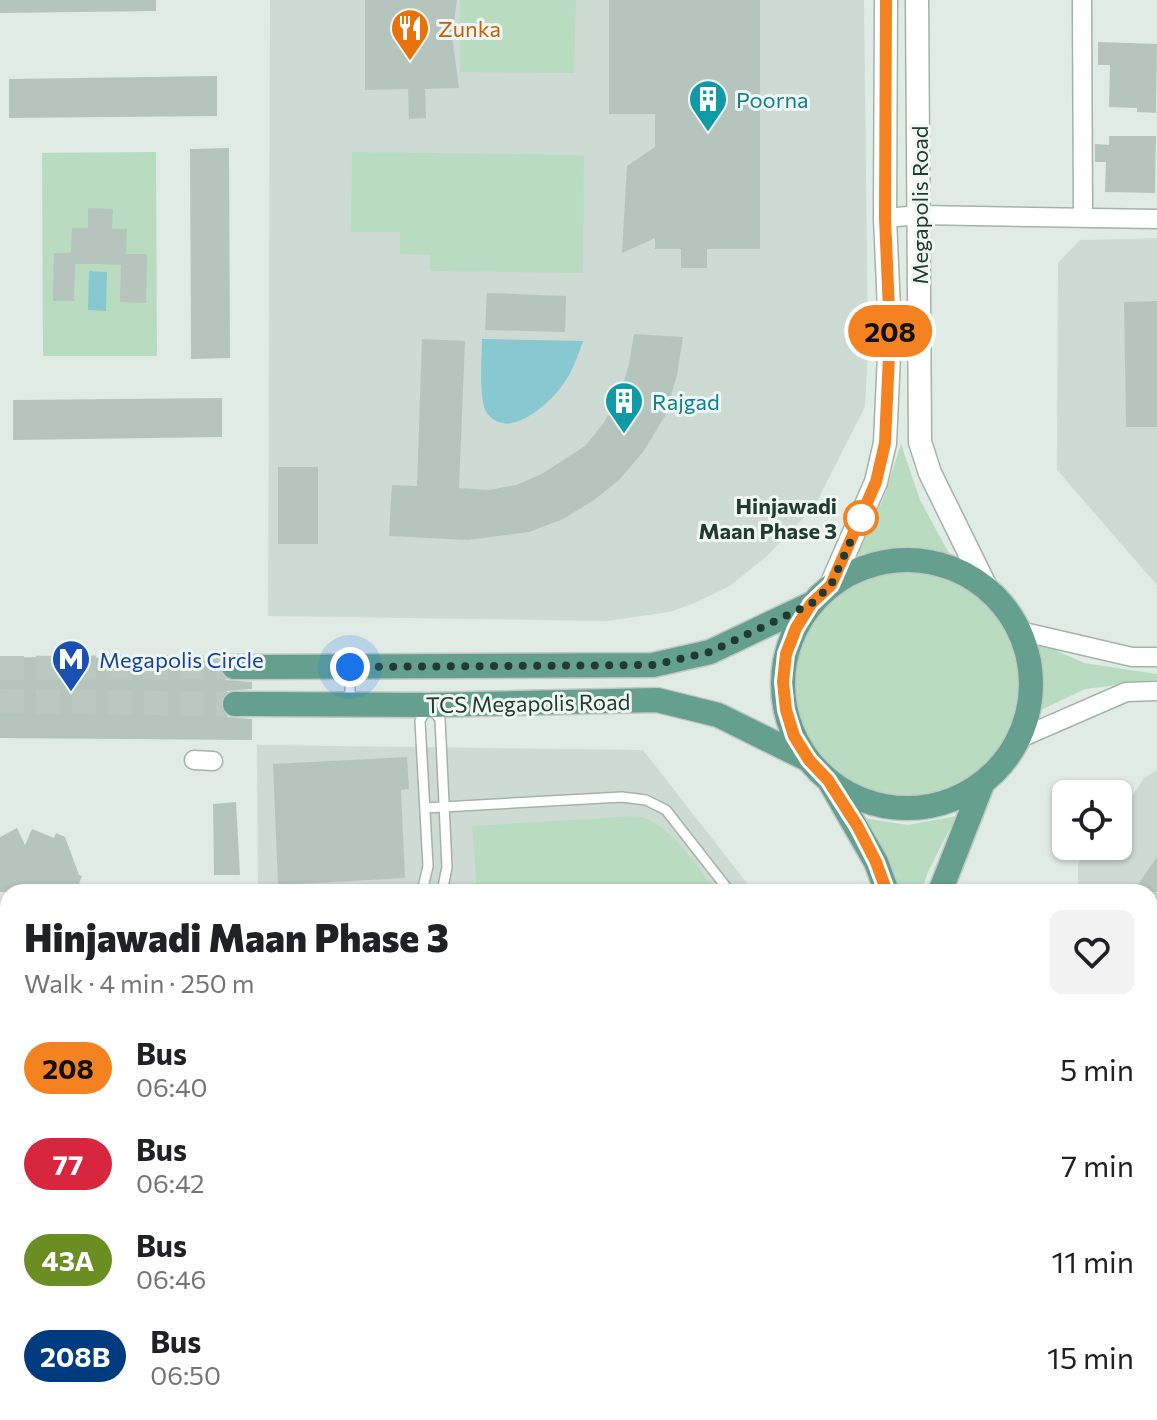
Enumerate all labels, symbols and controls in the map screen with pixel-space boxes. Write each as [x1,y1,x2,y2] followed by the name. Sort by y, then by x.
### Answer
[389,7,431,62] restaurant icon: Zunka
[438,15,501,42] place label: Zunka
[687,78,729,133] building icon: Poorna
[736,86,809,113] place label: Poorna
[906,126,933,284] street label: Megapolis Road
[844,305,936,357] line badge: 208
[864,314,916,348] text: 208
[603,380,645,435] building icon: Rajgad
[652,388,720,415] place label: Rajgad
[698,492,837,544] place label: Hinjawadi Maan Phase 3
[844,501,878,535] marker: Hinjawadi Maan Phase 3
[50,638,92,693] metro station icon: Megapolis Circle
[99,646,264,673] place label: Megapolis Circle
[330,647,370,687] your location
[426,688,630,718] street label: TCS Megapolis Road
[1052,780,1132,860] map controls
[1052,780,1132,860] button: locate
[1050,910,1134,994] button: heart
[24,913,449,960] text: Hinjawadi Maan Phase 3
[24,967,254,998] text: Walk · 4 min · 250 m
[136,1034,187,1071] text: Bus
[1060,1050,1134,1087] text: 5 min
[42,1051,94,1085] text: 208
[136,1071,207,1102] text: 06:40
[136,1130,187,1167] text: Bus
[1061,1146,1134,1183] text: 7 min
[53,1147,83,1181] text: 77
[136,1167,205,1198] text: 06:42
[136,1226,187,1263] text: Bus
[1052,1242,1134,1279] text: 11 min
[42,1243,94,1277] text: 43A
[136,1263,206,1294] text: 06:46
[150,1322,201,1359] text: Bus
[1047,1338,1134,1375] text: 15 min
[40,1339,110,1373] text: 208B
[150,1359,221,1390] text: 06:50

